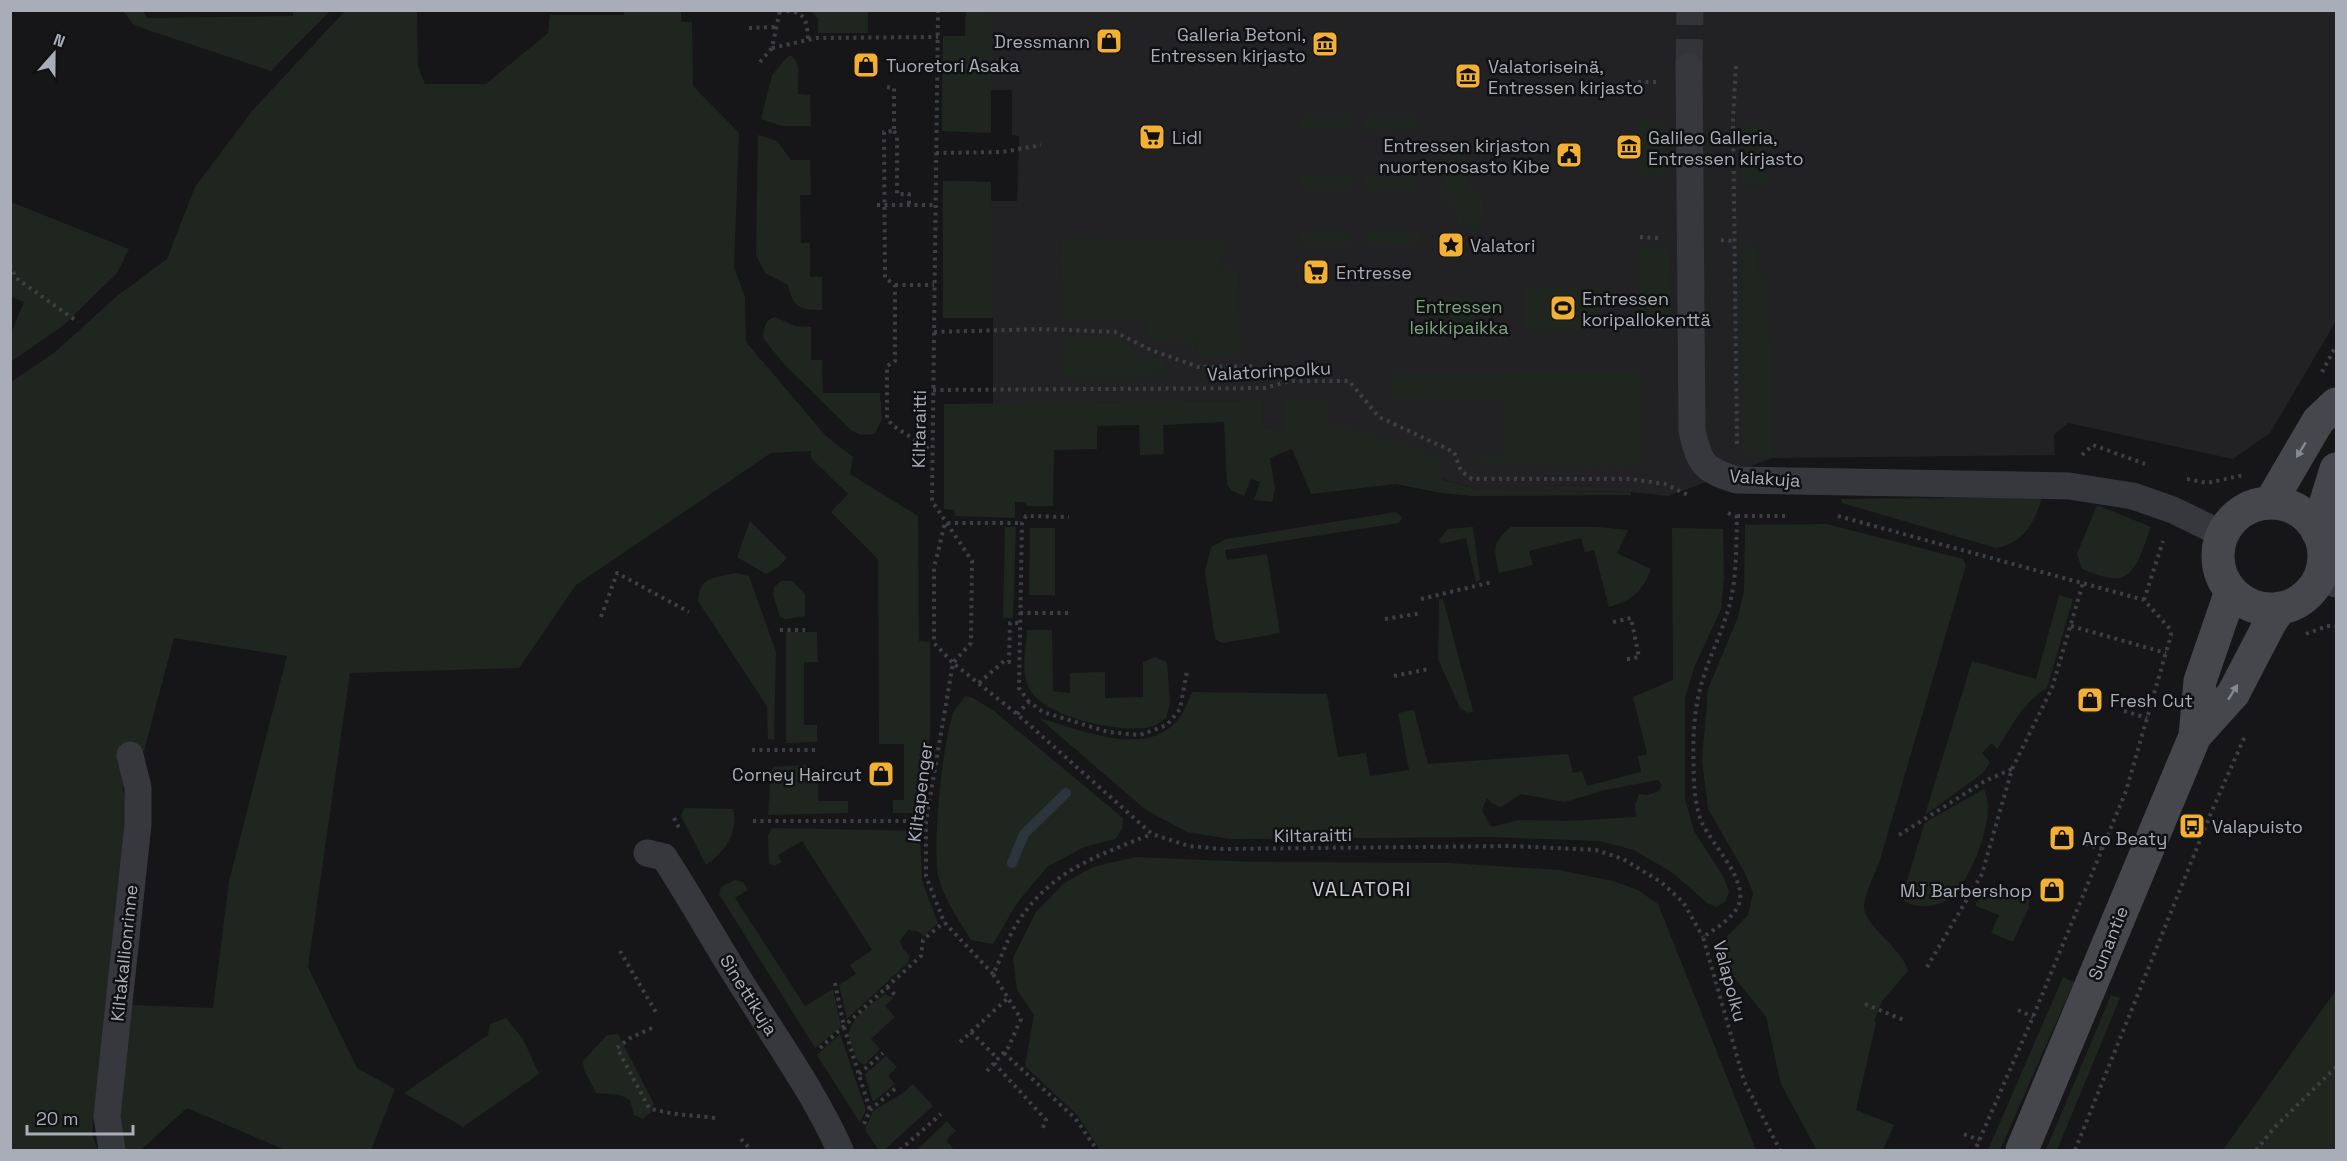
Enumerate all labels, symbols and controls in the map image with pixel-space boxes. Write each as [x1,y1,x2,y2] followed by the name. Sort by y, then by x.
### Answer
[1150,23,1306,67] place label: Galleria Betoni, Entressen kirjasto
[24,24,84,84] north arrow
[1094,26,1124,56] shop icon: Dressmann
[50,29,68,52] text: N
[1310,29,1340,59] museum icon: Galleria Betoni, Entressen kirjasto
[994,30,1090,53] place label: Dressmann
[851,50,881,80] shop icon: Tuoretori Asaka
[886,54,1020,77] place label: Tuoretori Asaka
[1488,55,1644,99] place label: Valatoriseinä, Entressen kirjasto
[1453,61,1483,91] museum icon: Valatoriseinä, Entressen kirjasto
[1137,122,1167,152] supermarket icon: Lidl
[1172,126,1202,149] place label: Lidl
[1648,126,1804,170] place label: Galileo Galleria, Entressen kirjasto
[1614,132,1644,162] museum icon: Galileo Galleria, Entressen kirjasto
[1379,134,1550,178] place label: Entressen kirjaston nuortenosasto Kibe
[1554,140,1584,170] public building icon: Entressen kirjaston nuortenosasto Kibe
[1436,230,1466,260] place icon: Valatori
[1470,234,1535,257] place label: Valatori
[1301,257,1331,287] supermarket icon: Entresse
[1336,261,1412,284] place label: Entresse
[1582,287,1711,331] place label: Entressen koripallokenttä
[1548,293,1578,323] sports icon: Entressen koripallokenttä
[1409,295,1509,339] park label: Entressen leikkipaikka
[1206,356,1332,386] street label: Valatorinpolku
[907,390,931,468] street label: Kiltaraitti
[2296,442,2307,458] one-way arrow
[1729,464,1801,492] street label: Valakuja
[2227,683,2238,700] one-way arrow
[2075,685,2105,715] shop icon: Fresh Cut
[2110,689,2193,712] place label: Fresh Cut
[902,740,938,843] street label: Kiltapenger
[866,759,896,789] shop icon: Corney Haircut
[732,763,862,786] place label: Corney Haircut
[2177,811,2207,841] bus stop icon: Valapuisto
[2212,815,2303,838] place label: Valapuisto
[1274,823,1352,847] street label: Kiltaraitti
[2047,823,2077,853] shop icon: Aro Beaty
[2082,827,2167,850] place label: Aro Beaty
[2037,875,2067,905] shop icon: MJ Barbershop
[1312,876,1412,902] district label: VALATORI
[1900,879,2032,902] place label: MJ Barbershop
[105,883,143,1023] street label: Kiltakallionrinne
[2083,903,2133,983] street label: Sunantie
[1708,938,1752,1024] street label: Valapolku
[715,950,783,1040] street label: Sinettikuja
[27,1098,134,1136] scale bar
[36,1107,79,1130] text: 20 m

